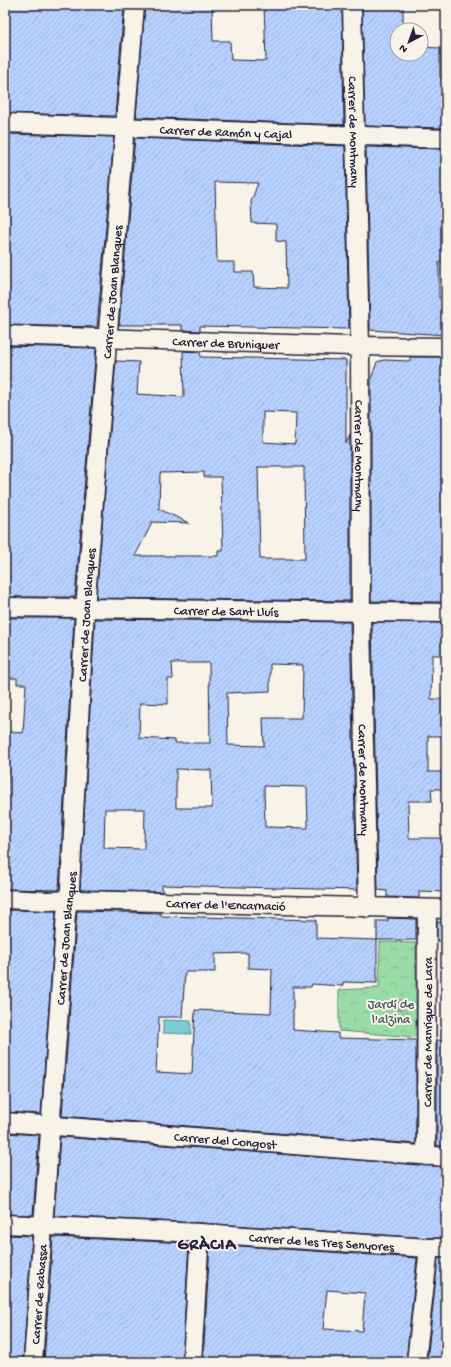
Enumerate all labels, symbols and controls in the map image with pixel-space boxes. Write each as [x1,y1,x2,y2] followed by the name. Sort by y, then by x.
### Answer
[389,22,429,62] north arrow
[397,41,410,55] text: N
[344,76,361,189] street label: Carrer de Montmany
[159,124,292,143] street label: Carrer de Ramón y Cajal
[101,224,127,360] street label: Carrer de Joan Blanques
[172,335,281,354] street label: Carrer de Bruniquer
[350,400,366,512] street label: Carrer de Montmany
[76,547,100,682] street label: Carrer de Joan Blanques
[174,604,280,621] street label: Carrer de Sant Lluís
[353,724,371,837] street label: Carrer de Montmany
[54,870,81,1006] street label: Carrer de Joan Blanques
[166,897,286,915] street label: Carrer de l'Encarnació
[421,956,437,1107] street label: Carrer de Manrique de Lara
[368,998,415,1028] park label: Jardí de l'alzina
[173,1130,278,1154] street label: Carrer del Congost
[248,1231,396,1256] street label: Carrer de les Tres Senyores
[178,1235,237,1256] district label: GRÀCIA
[29,1243,52,1345] street label: Carrer de Rabassa

